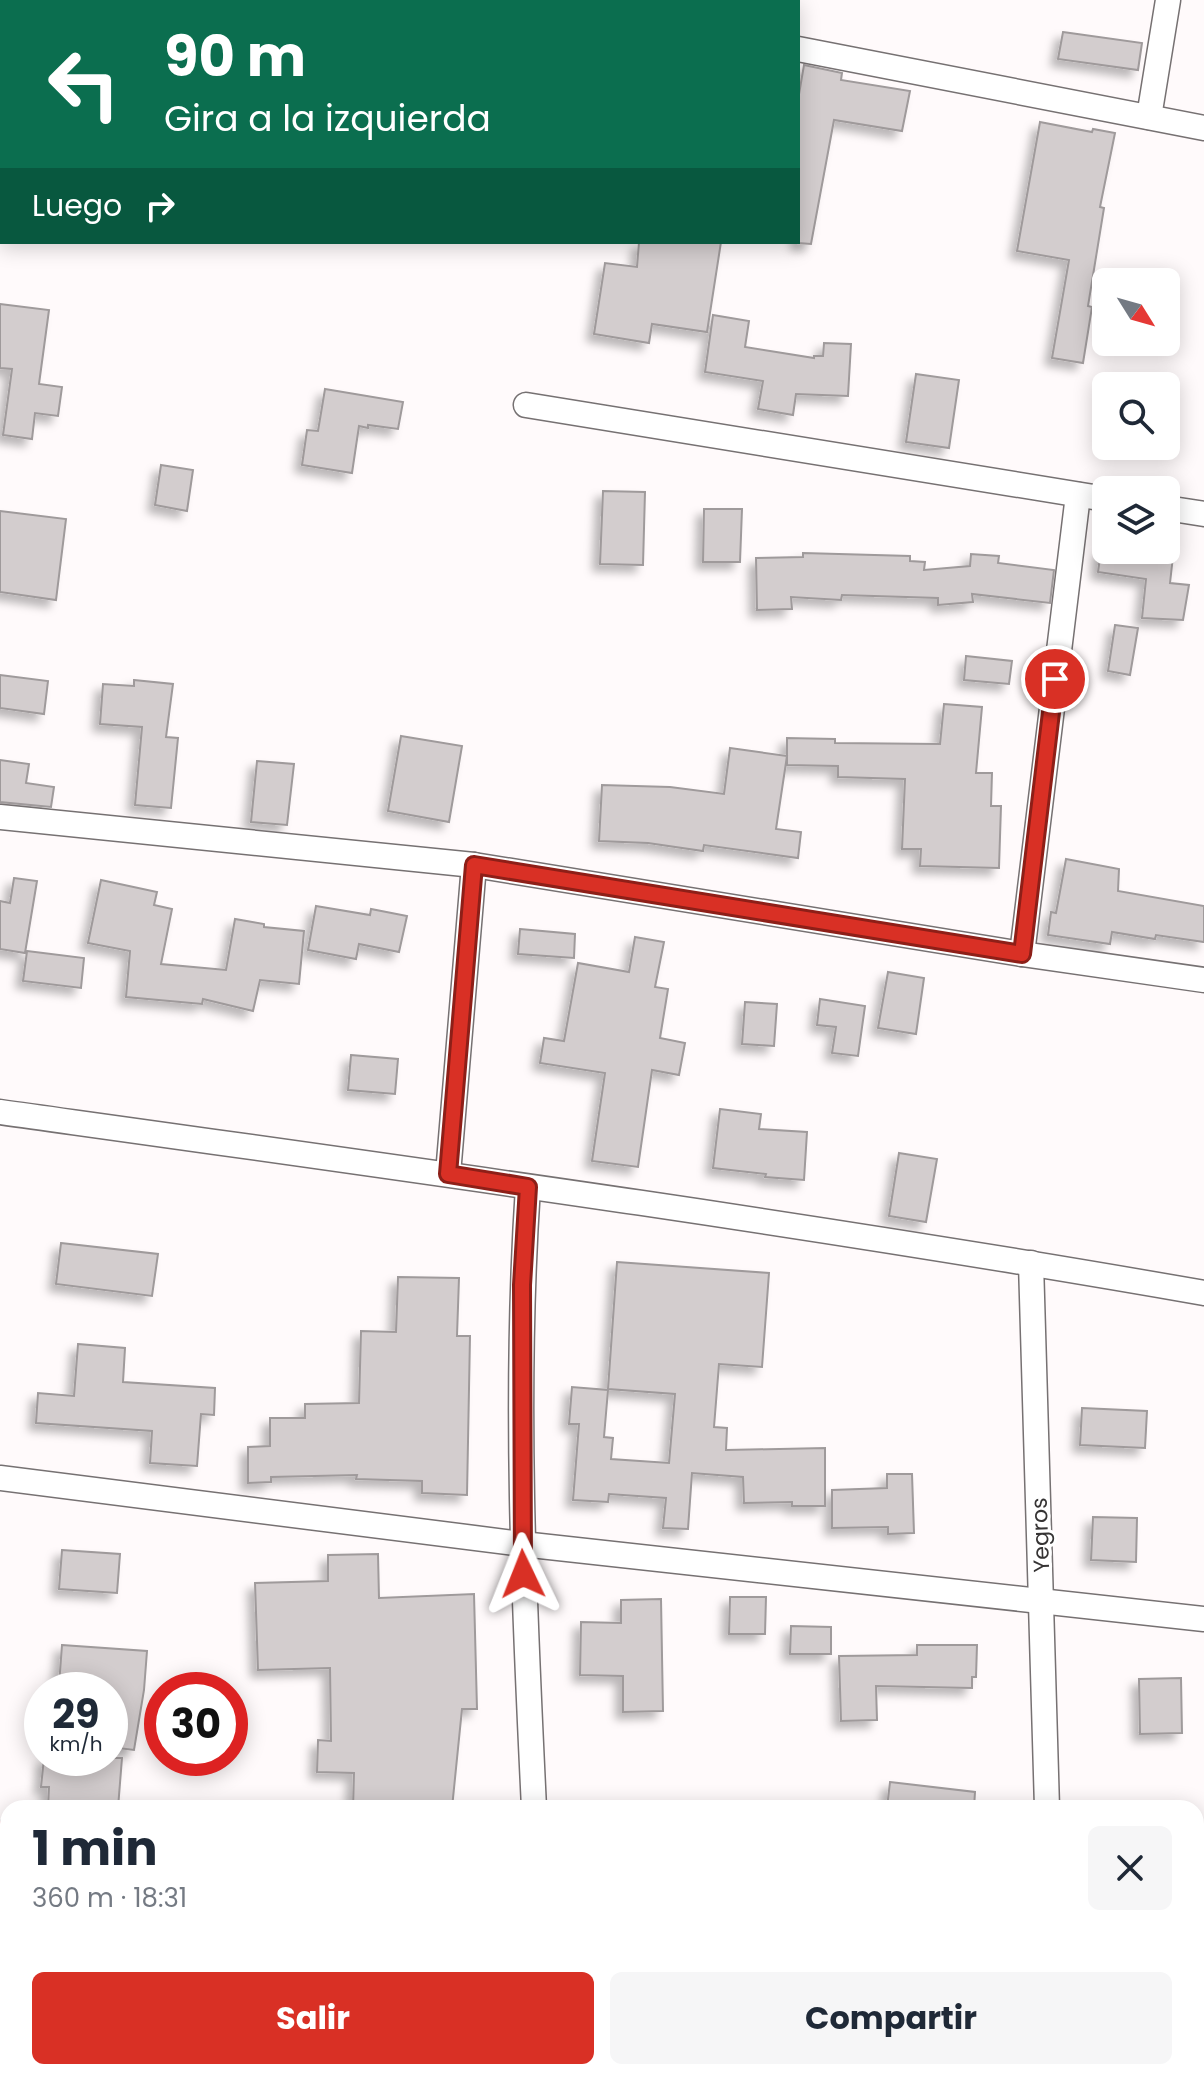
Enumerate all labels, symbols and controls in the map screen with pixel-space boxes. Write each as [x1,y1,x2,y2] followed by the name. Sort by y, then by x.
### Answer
[164,17,306,96] text: 90 m
[32,32,136,136] icon: left
[164,93,491,144] text: Gira a la izquierda
[32,184,122,227] text: Luego
[138,184,182,228] icon: right
[1092,268,1180,356] north arrow
[1092,268,1180,564] map controls
[1092,372,1180,460] button: search
[1092,476,1180,564] button: layers
[1021,645,1089,713] pin
[1033,657,1077,701] icon: arrive
[1024,1497,1057,1573] street label: Yegros
[481,1532,565,1616] position arrow
[144,1672,248,1776] speed limit sign: 30
[52,1686,100,1742] text: 29
[49,1730,103,1758] text: km/h
[32,1815,158,1882] text: 1 min
[1088,1826,1172,1910] button: close
[32,1880,187,1916] text: 360 m · 18:31
[32,1972,594,2064] button: Salir
[610,1972,1172,2064] button: Compartir

